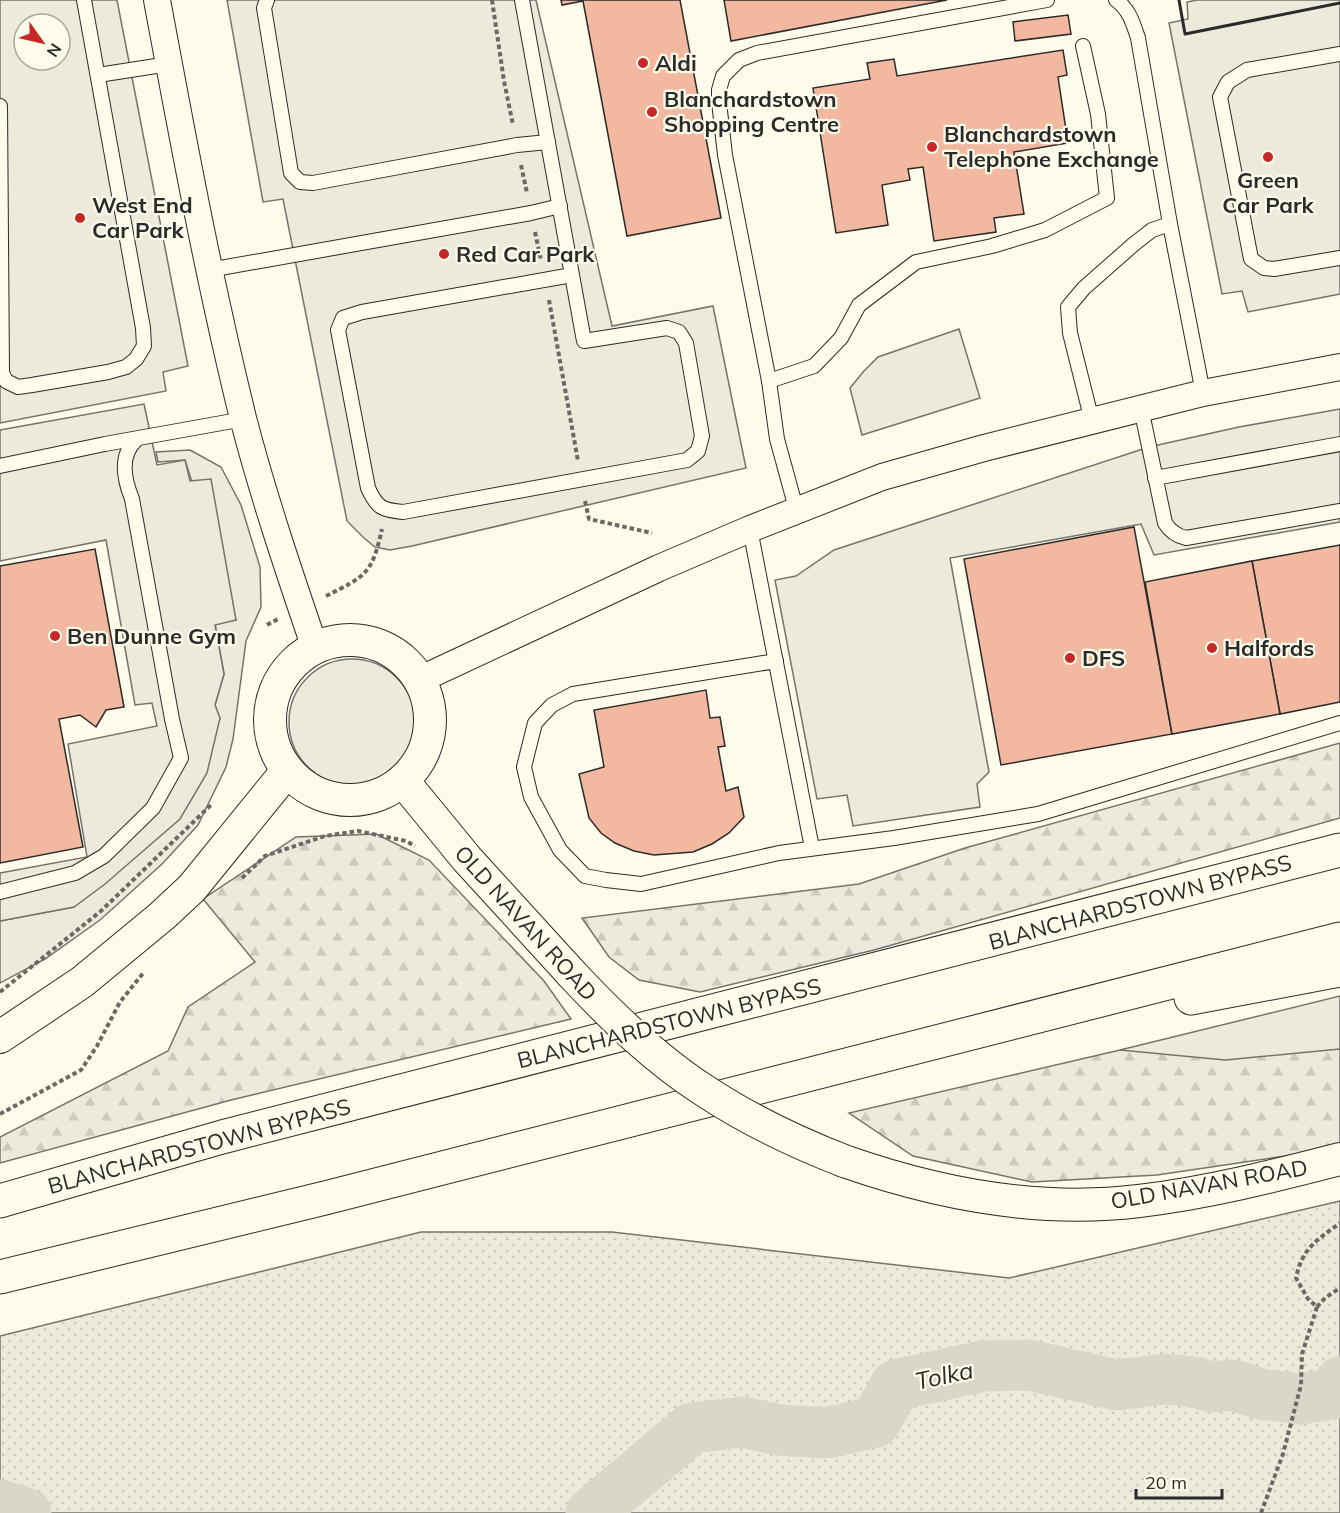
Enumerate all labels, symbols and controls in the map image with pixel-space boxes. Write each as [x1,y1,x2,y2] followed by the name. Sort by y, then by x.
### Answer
[12,12,72,72] north arrow
[43,40,66,61] text: N
[655,49,697,77] place label: Aldi
[636,56,650,70] marker: Aldi
[664,85,839,138] place label: Blanchardstown Shopping Centre
[645,105,659,119] marker: Blanchardstown Shopping Centre
[944,120,1159,173] place label: Blanchardstown Telephone Exchange
[925,140,939,154] marker: Blanchardstown Telephone Exchange
[1261,150,1275,164] marker: Green Car Park
[1222,166,1315,219] place label: Green Car Park
[92,191,193,244] place label: West End Car Park
[73,211,87,225] marker: West End Car Park
[456,240,595,268] place label: Red Car Park
[437,247,451,261] marker: Red Car Park
[67,622,236,650] place label: Ben Dunne Gym
[48,629,62,643] marker: Ben Dunne Gym
[1224,634,1314,662] place label: Halfords
[1205,641,1219,655] marker: Halfords
[1082,644,1125,672] place label: DFS
[1063,651,1077,665] marker: DFS
[449,840,603,1006] street label: OLD NAVAN ROAD
[986,848,1294,956] street label: BLANCHARDSTOWN BYPASS
[514,972,824,1074] street label: BLANCHARDSTOWN BYPASS
[45,1092,353,1200] street label: BLANCHARDSTOWN BYPASS
[1108,1153,1310,1215] street label: OLD NAVAN ROAD
[912,1354,976,1396] water label: Tolka
[1136,1462,1222,1500] scale bar
[1145,1471,1187,1494] text: 20 m

